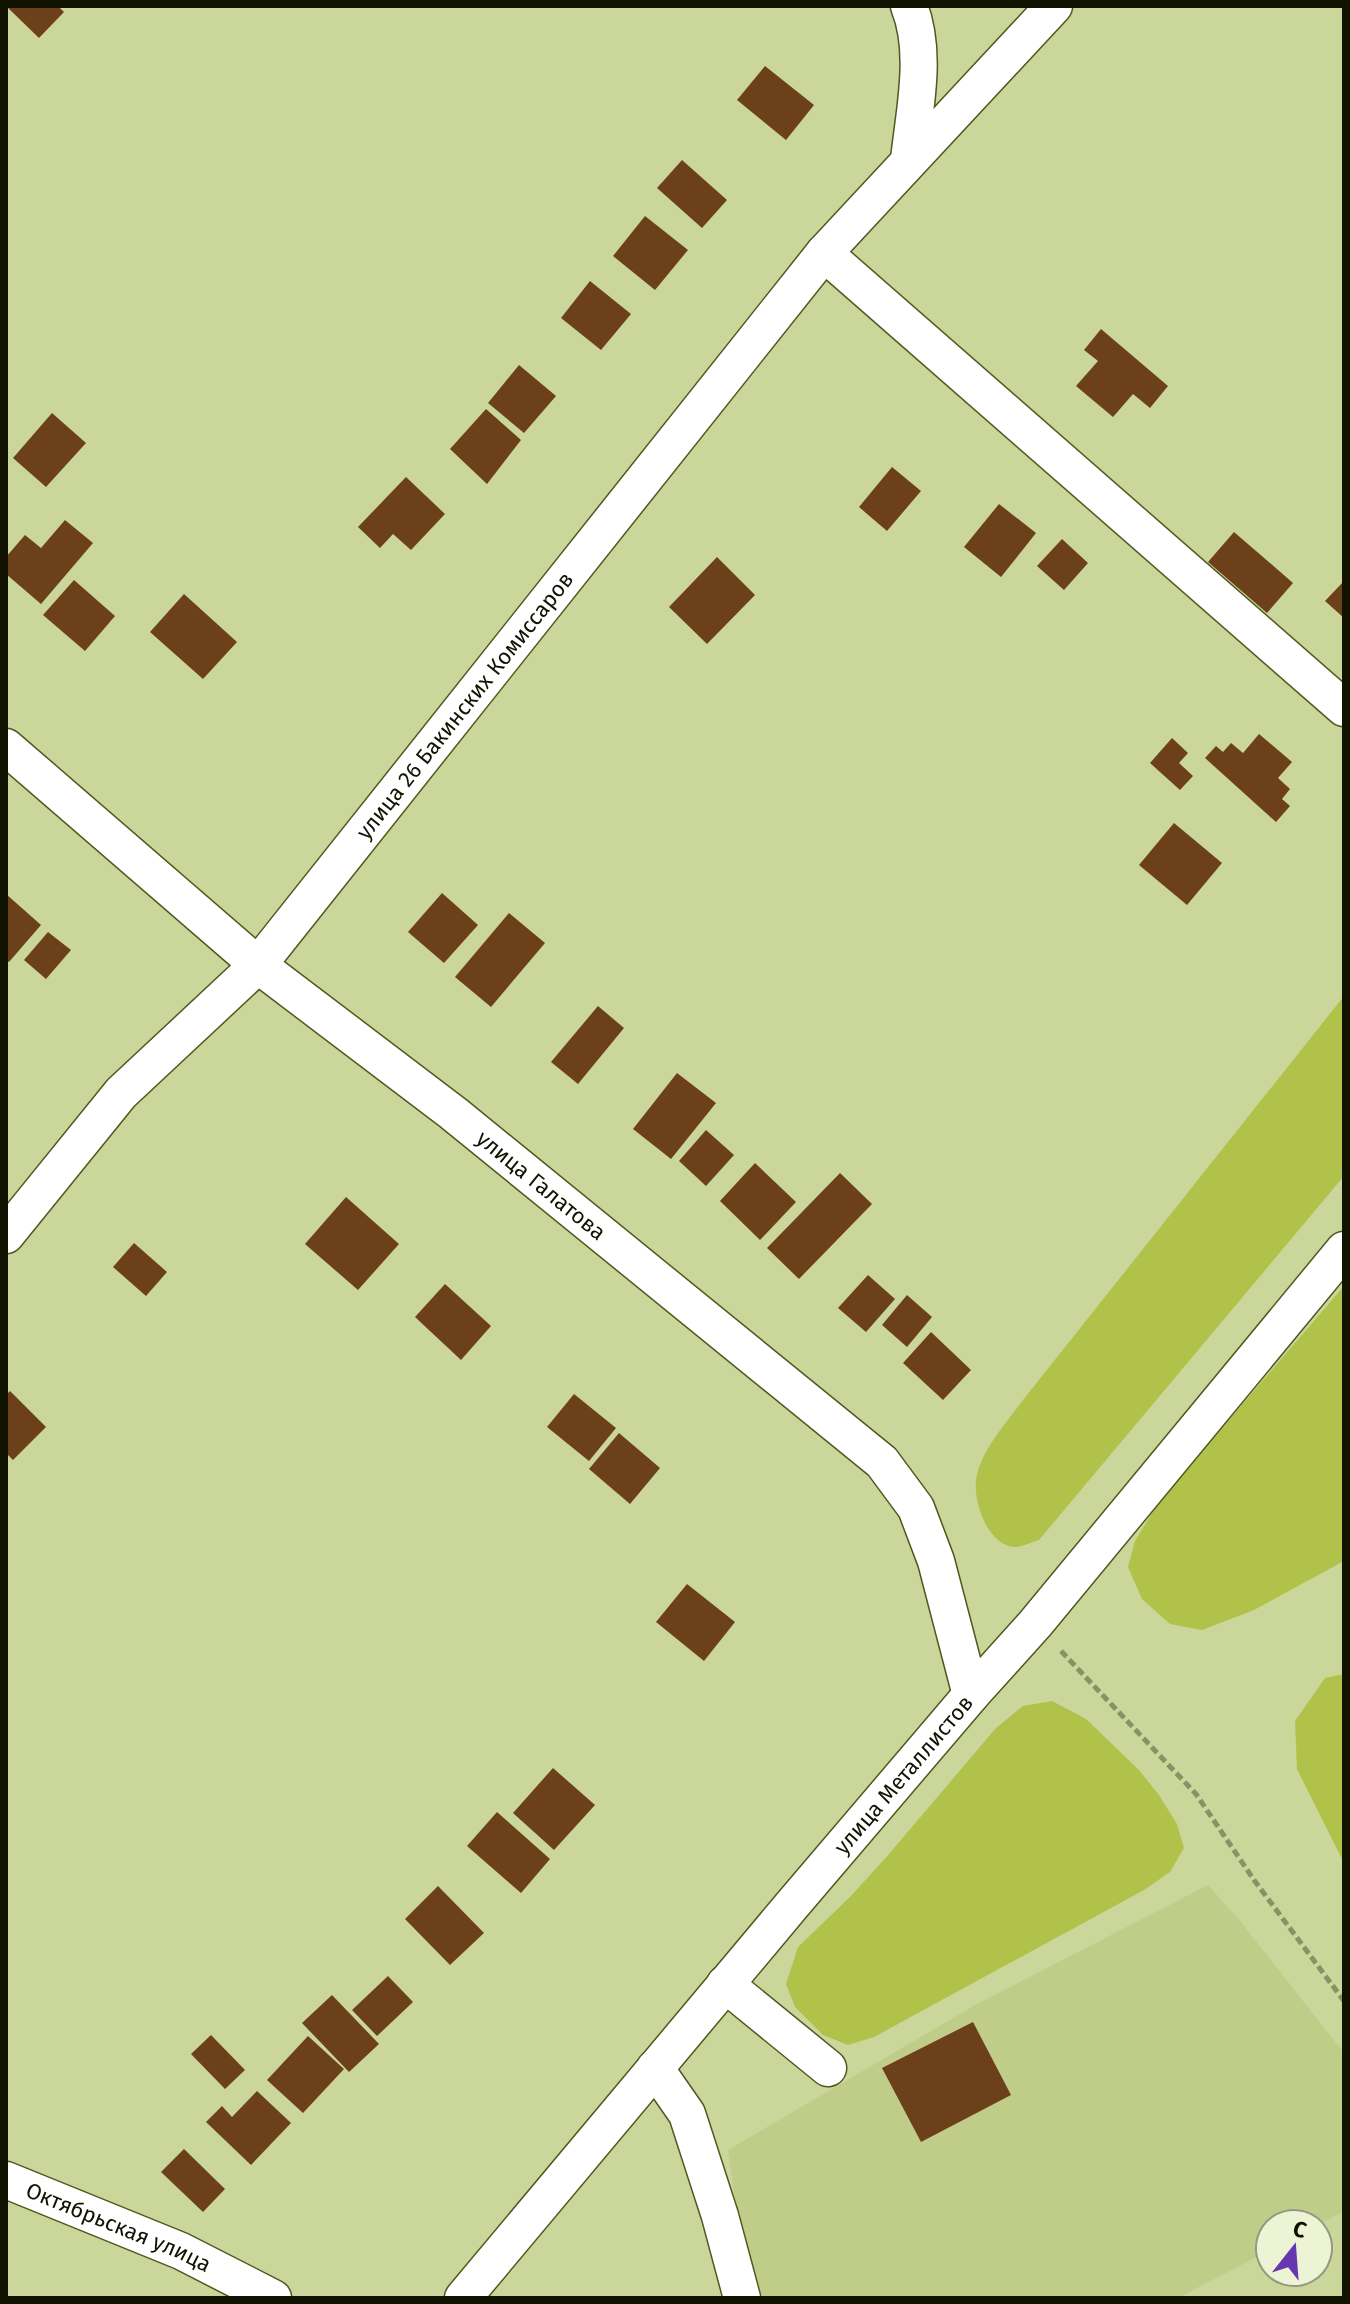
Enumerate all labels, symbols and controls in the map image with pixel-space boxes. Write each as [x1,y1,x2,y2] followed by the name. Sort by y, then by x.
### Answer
[350,567,579,845] street label: улица 26 Бакинских Комиссаров
[471,1125,611,1246] street label: улица Галатова
[828,1690,979,1860] street label: улица Металлистов
[22,2177,216,2278] street label: Октябрьская улица
[1254,2208,1334,2288] north arrow
[1290,2215,1310,2244] text: С

